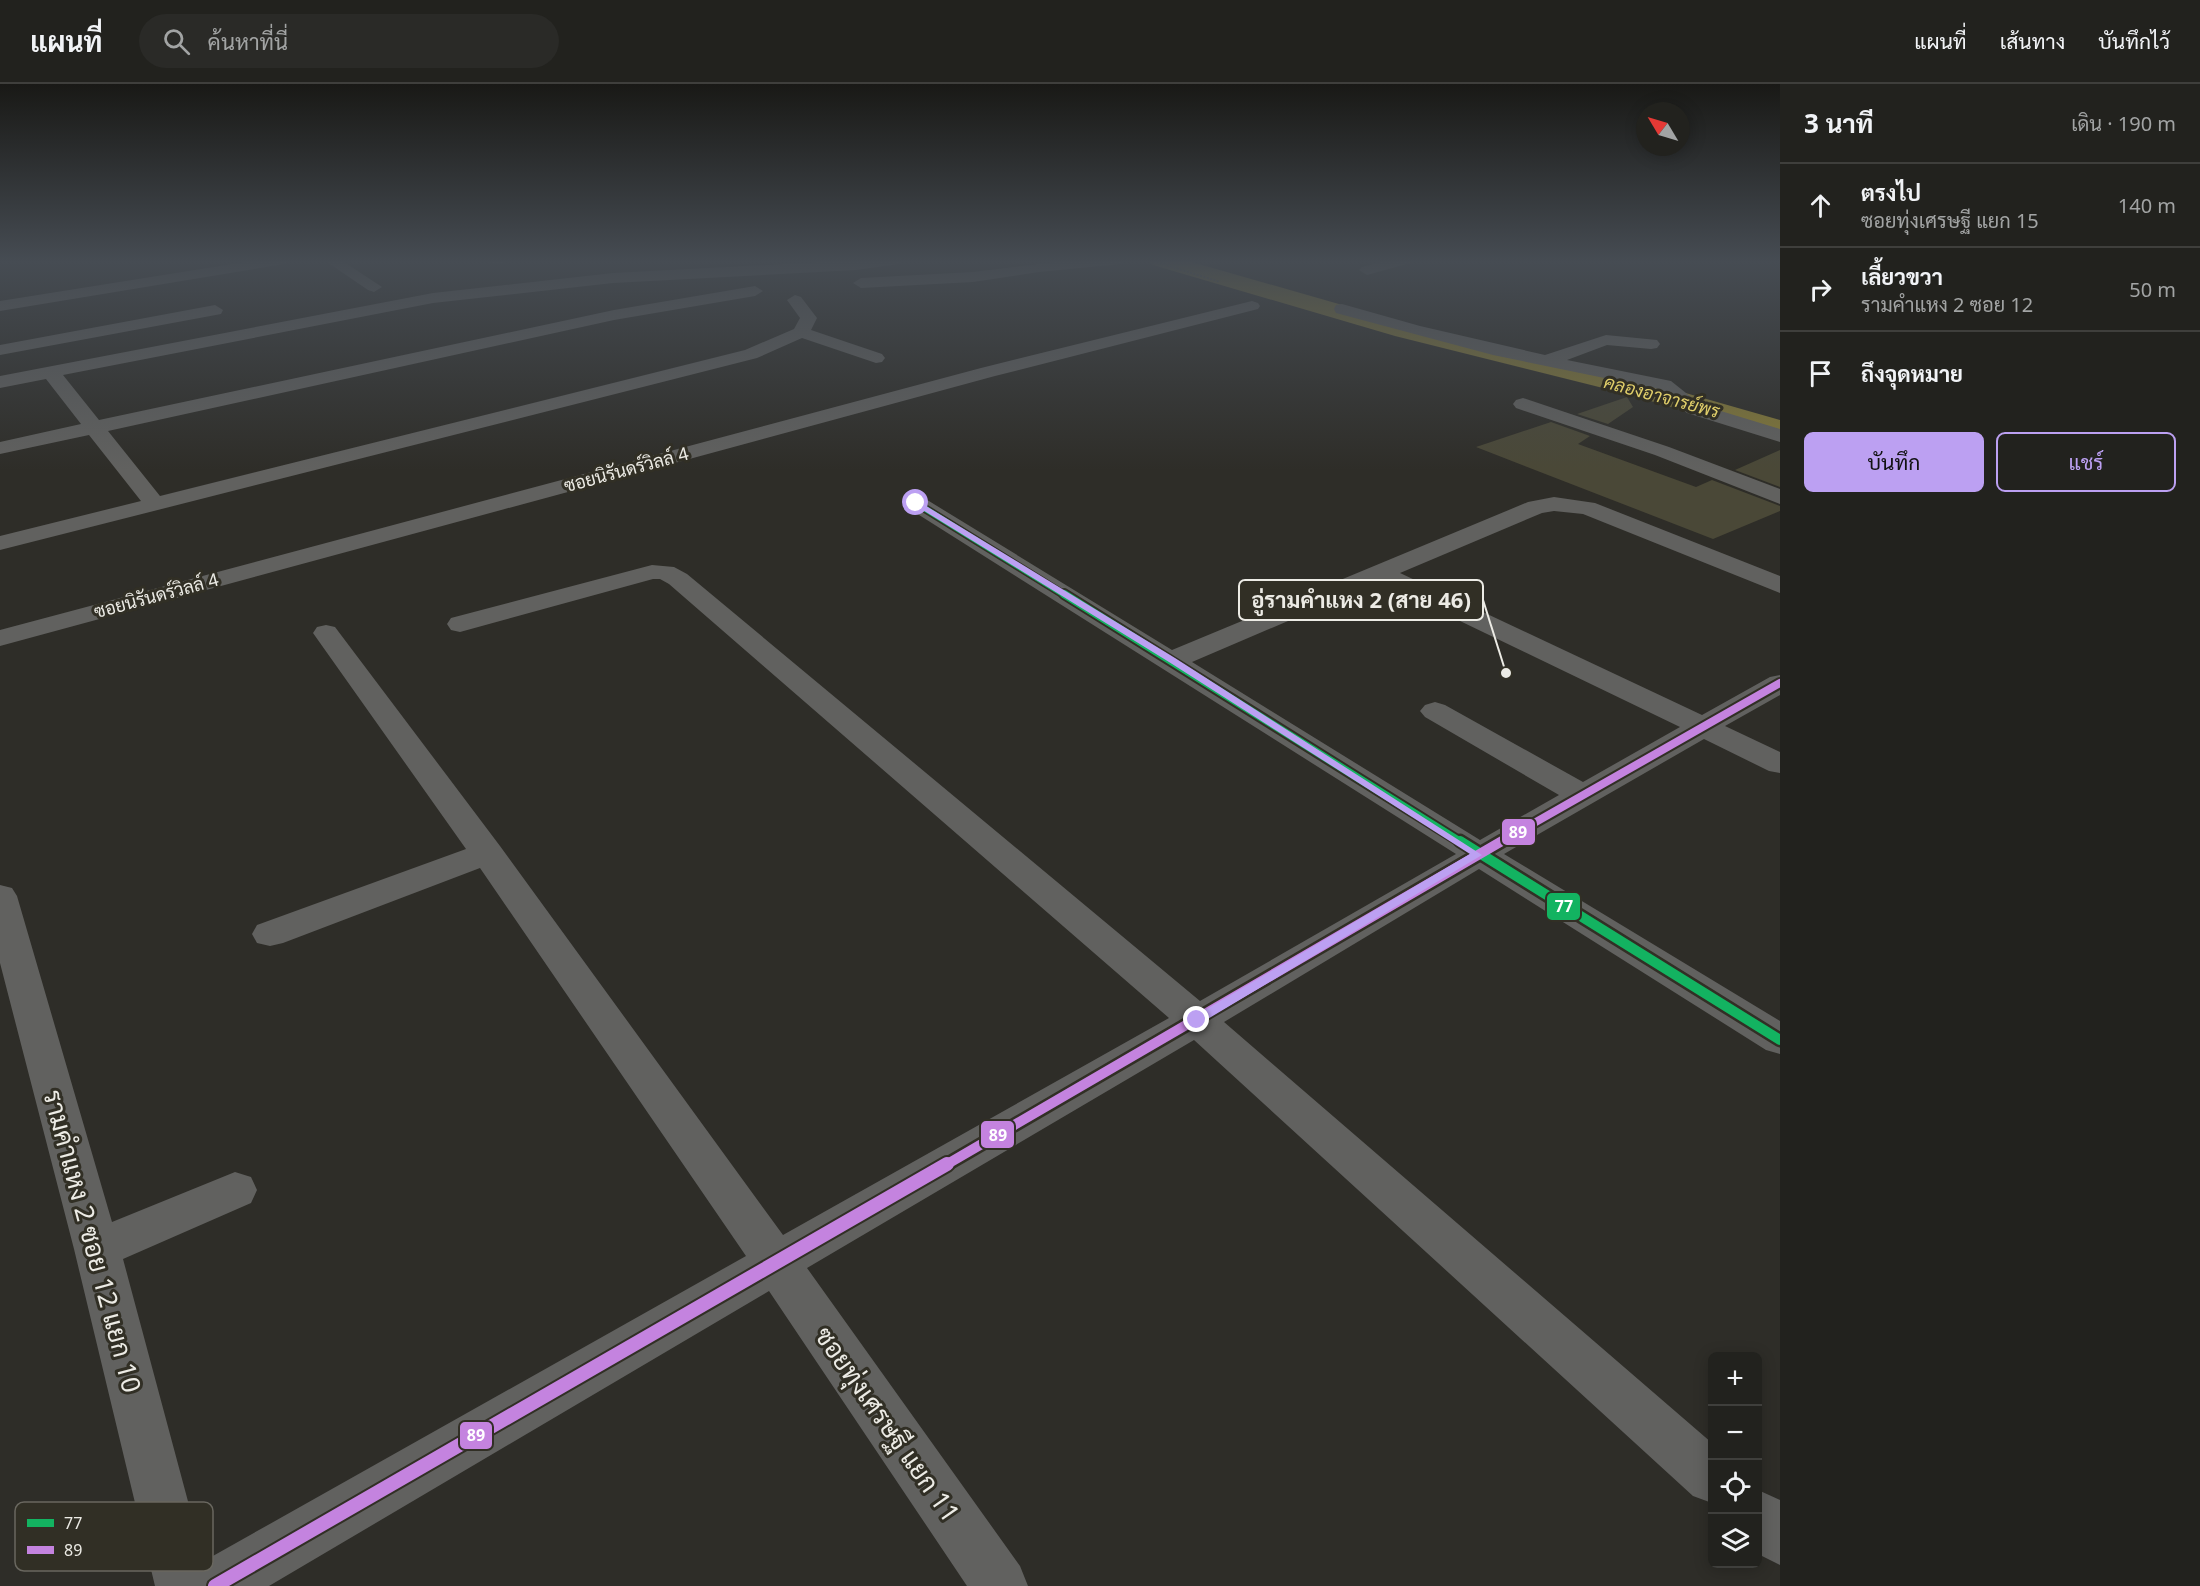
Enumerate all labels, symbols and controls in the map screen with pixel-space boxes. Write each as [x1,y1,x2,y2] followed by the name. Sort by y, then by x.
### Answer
[139,14,559,68] search box
[30,22,103,60] text: แผนที่
[160,25,193,58] icon: search
[208,26,288,56] text: ค้นหาที่นี่
[1914,27,1967,55] text: แผนที่
[2000,27,2065,55] text: เส้นทาง
[2098,27,2170,55] text: บันทึกไว้
[1636,102,1690,156] north arrow
[1804,105,1873,141] text: 3 นาที
[2071,110,2176,137] text: เดิน · 190 m
[1861,177,1921,207] text: ตรงไป
[1804,189,1837,222] icon: ahead
[2118,192,2176,219] text: 140 m
[1861,207,2039,234] text: ซอยทุ่งเศรษฐี แยก 15
[1861,261,1943,291] text: เลี้ยวขวา
[1804,273,1837,306] icon: right
[2129,276,2176,303] text: 50 m
[1861,291,2033,318] text: รามคำแหง 2 ซอย 12
[1804,357,1837,390] icon: arrive
[1861,358,1963,388] text: ถึงจุดหมาย
[1602,369,1724,423] water label: คลองอาจารย์พร
[1804,432,1984,492] button: บันทึก
[1996,432,2176,492] button: แชร์
[561,441,691,497] street label: ซอยนิรันดร์วิลล์ 4
[902,489,928,515] route start
[91,567,221,623] street label: ซอยนิรันดร์วิลล์ 4
[1239,580,1483,620] callout: อู่รามคำแหง 2 (สาย 46)
[1251,584,1471,616] text: อู่รามคำแหง 2 (สาย 46)
[1501,818,1536,846] line badge: 89
[1509,821,1527,843] text: 89
[1546,892,1581,921] line badge: 77
[1555,895,1573,917] text: 77
[1183,1006,1209,1032] route end
[35,1086,151,1396] street label: รามคำแหง 2 ซอย 12 แยก 10
[980,1120,1015,1149] line badge: 89
[989,1124,1007,1146] text: 89
[806,1319,969,1530] street label: ซอยทุ่งเศรษฐี แยก 11
[1708,1352,1762,1568] map controls
[1708,1352,1762,1406] button: +
[1708,1406,1762,1460] button: −
[459,1421,493,1450] line badge: 89
[467,1424,485,1446] text: 89
[1708,1460,1762,1514] button: locate
[15,1502,213,1571] legend
[64,1512,82,1534] text: 77
[1708,1514,1762,1568] button: layers
[64,1539,82,1561] text: 89

